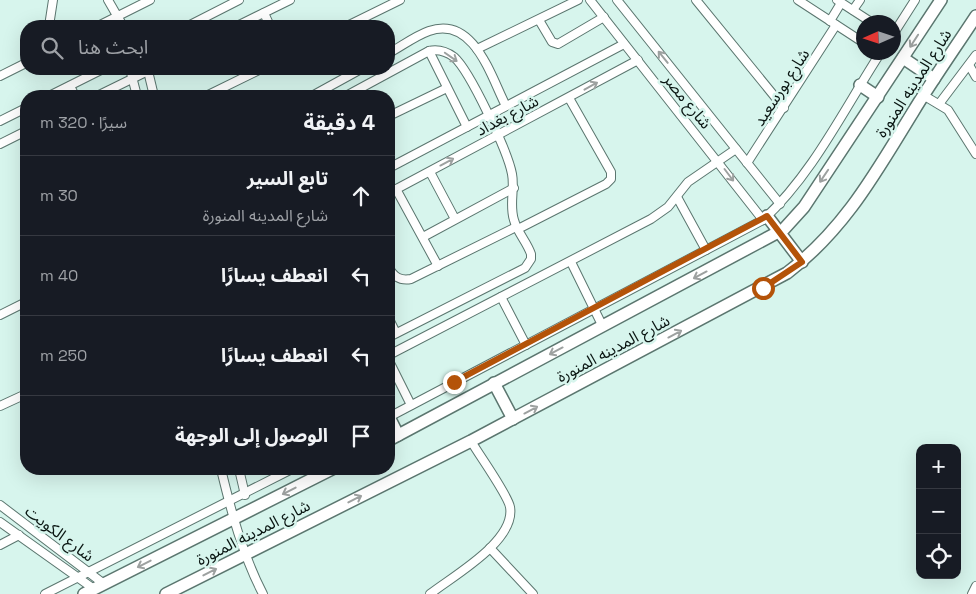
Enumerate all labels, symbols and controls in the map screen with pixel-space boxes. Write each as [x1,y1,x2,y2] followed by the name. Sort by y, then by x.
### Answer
[856,15,901,60] north arrow
[20,20,395,75] search box
[871,25,958,143] street label: شارع المدينه المنورة
[909,33,919,47] one-way arrow
[38,34,66,62] icon: search
[78,35,148,60] text: ابحث هنا
[749,45,816,131] street label: شارع بورسعيد
[657,50,668,63] one-way arrow
[444,52,458,62] one-way arrow
[657,69,716,135] street label: شارع مصر
[583,81,597,91] one-way arrow
[472,90,543,142] street label: شارع بغداد
[303,109,375,136] text: 4 دقيقة
[40,112,127,133] text: سيرًا · 320 m
[440,157,454,167] one-way arrow
[247,166,328,191] text: تابع السير
[724,168,735,181] one-way arrow
[819,169,829,183] one-way arrow
[347,182,375,210] icon: ahead
[40,185,78,206] text: 30 m
[203,205,328,226] text: شارع المدينه المنورة
[347,262,375,290] icon: left
[221,263,328,288] text: انعطف يسارًا
[40,265,78,286] text: 40 m
[693,271,708,280] one-way arrow
[752,277,775,300] route start
[553,310,674,389] street label: شارع المدينه المنورة
[667,329,682,339] one-way arrow
[347,342,375,370] icon: left
[221,343,328,368] text: انعطف يسارًا
[40,345,87,366] text: 250 m
[549,347,564,356] one-way arrow
[443,371,466,394] route end
[523,405,538,414] one-way arrow
[347,422,375,450] icon: arrive
[175,423,328,448] text: الوصول إلى الوجهة
[916,444,961,579] map controls
[916,444,961,489] button: +
[281,486,296,496] one-way arrow
[916,489,961,534] button: −
[347,494,362,503] one-way arrow
[193,495,315,572] street label: شارع المدينه المنورة
[20,501,98,568] street label: شارع الكويت
[916,534,961,579] button: locate
[136,559,151,569] one-way arrow
[202,567,217,577] one-way arrow

